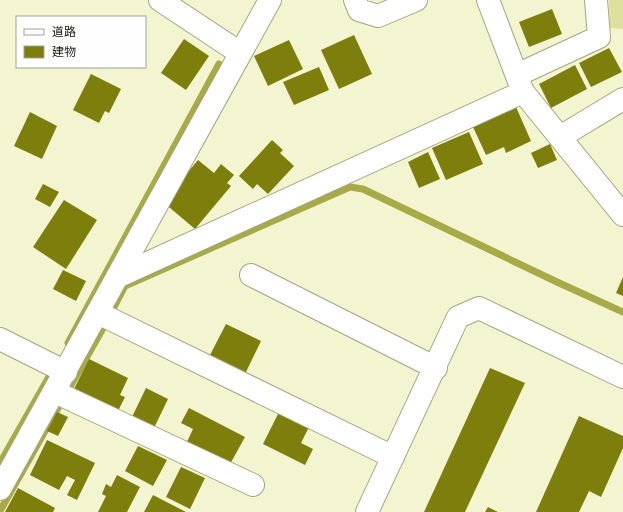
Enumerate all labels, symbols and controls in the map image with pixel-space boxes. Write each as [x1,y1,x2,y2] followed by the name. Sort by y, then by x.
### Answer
[16,16,146,68] legend
[52,25,76,39] text: 道路
[52,45,76,59] text: 建物

